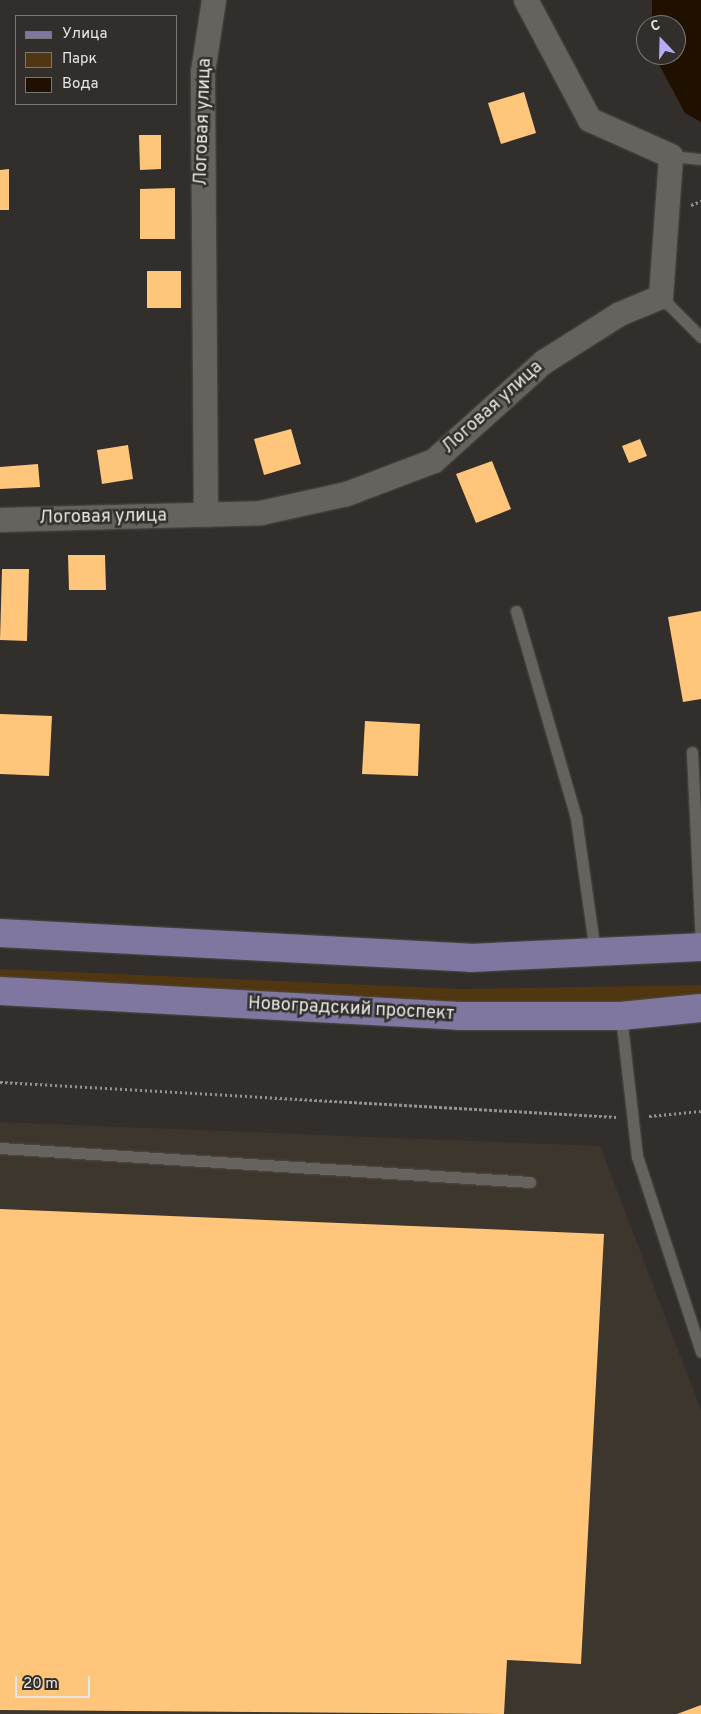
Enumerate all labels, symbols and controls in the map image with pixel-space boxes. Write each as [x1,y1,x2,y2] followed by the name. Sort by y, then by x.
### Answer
[15,15,178,105] legend
[636,15,686,65] north arrow
[649,17,663,36] text: С
[62,25,107,44] text: Улица
[62,50,97,69] text: Парк
[191,58,217,186] street label: Логовая улица
[62,75,98,94] text: Вода
[438,357,548,459] street label: Логовая улица
[39,506,167,530] street label: Логовая улица
[247,994,455,1026] street label: Новоградский проспект
[18,1666,92,1698] scale bar
[23,1675,58,1694] text: 20 m

